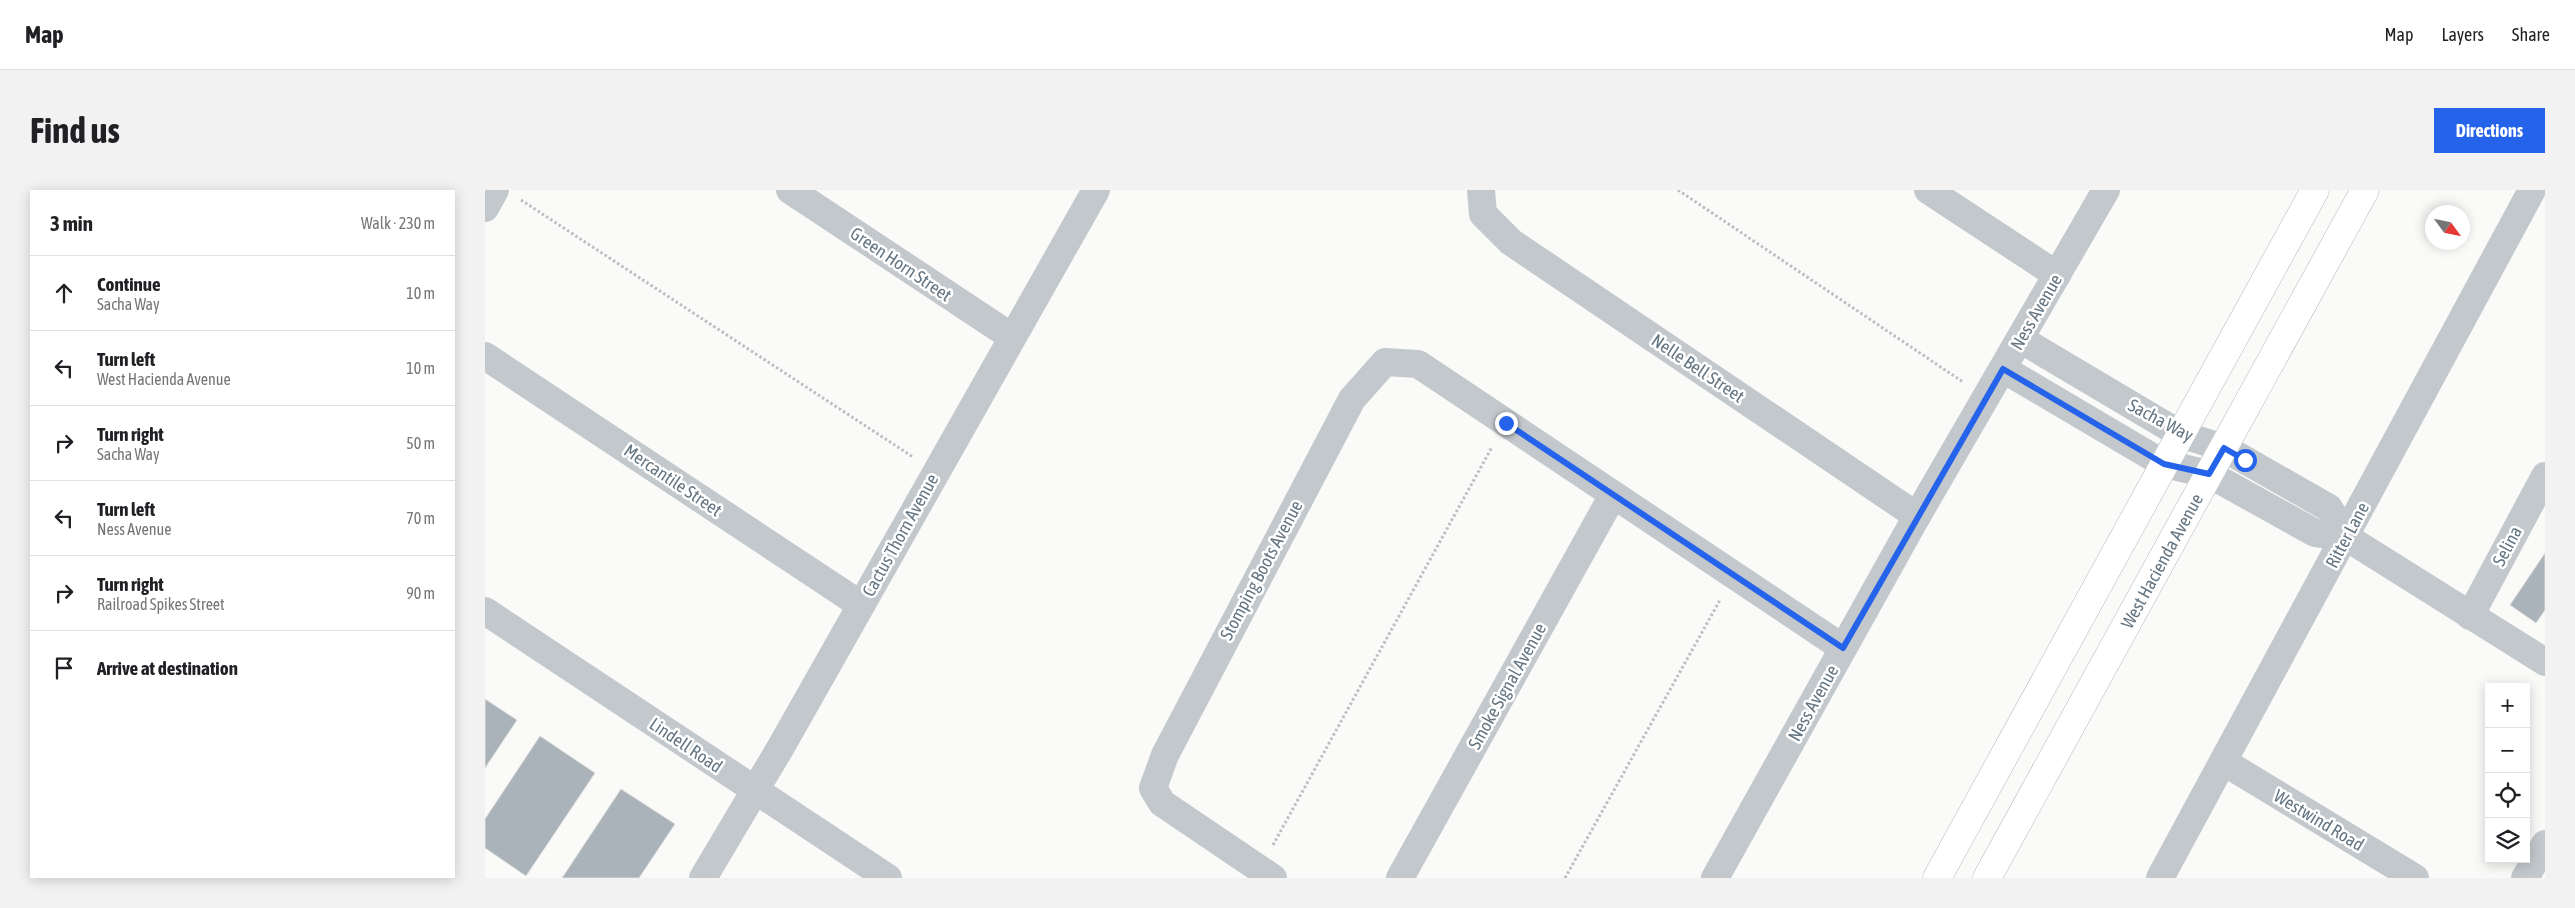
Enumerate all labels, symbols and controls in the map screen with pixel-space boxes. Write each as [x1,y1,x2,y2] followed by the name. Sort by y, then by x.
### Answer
[25,21,64,48] text: Map
[2384,24,2413,45] text: Map
[2441,24,2484,45] text: Layers
[2512,24,2550,45] text: Share
[2434,108,2545,153] button: Directions
[30,110,120,150] text: Find us
[2425,205,2470,250] north arrow
[50,211,93,235] text: 3 min
[361,214,435,232] text: Walk · 230 m
[847,223,955,305] street label: Green Horn Street
[2006,270,2066,354] street label: Ness Avenue
[97,273,161,295] text: Continue
[50,279,78,307] icon: ahead
[406,284,435,302] text: 10 m
[97,295,160,313] text: Sacha Way
[1648,329,1748,407] street label: Nelle Bell Street
[97,348,155,370] text: Turn left
[50,354,78,382] icon: left
[406,359,435,377] text: 10 m
[97,370,231,388] text: West Hacienda Avenue
[2125,394,2197,446] street label: Sacha Way
[1495,412,1518,435] route end
[97,423,164,445] text: Turn right
[50,429,78,457] icon: right
[406,434,435,452] text: 50 m
[620,440,726,520] street label: Mercantile Street
[97,445,160,463] text: Sacha Way
[2234,449,2257,472] route start
[858,470,942,600] street label: Cactus Thorn Avenue
[2116,490,2207,632] street label: West Hacienda Avenue
[1215,497,1307,643] street label: Stomping Boots Avenue
[97,498,155,520] text: Turn left
[2321,498,2373,572] street label: Ritter Lane
[50,504,78,532] icon: left
[406,509,435,527] text: 70 m
[97,520,171,538] text: Ness Avenue
[2488,523,2526,569] street label: Selina
[97,573,164,595] text: Turn right
[50,579,78,607] icon: right
[406,584,435,602] text: 90 m
[97,595,225,613] text: Railroad Spikes Street
[1464,619,1550,753] street label: Smoke Signal Avenue
[50,654,78,682] icon: arrive
[97,657,238,679] text: Arrive at destination
[1784,661,1842,745] street label: Ness Avenue
[2485,683,2530,863] map controls
[2485,683,2530,728] button: +
[646,713,726,777] street label: Lindell Road
[2485,728,2530,773] button: −
[2485,773,2530,818] button: locate
[2270,785,2368,855] street label: Westwind Road
[2485,818,2530,863] button: layers

